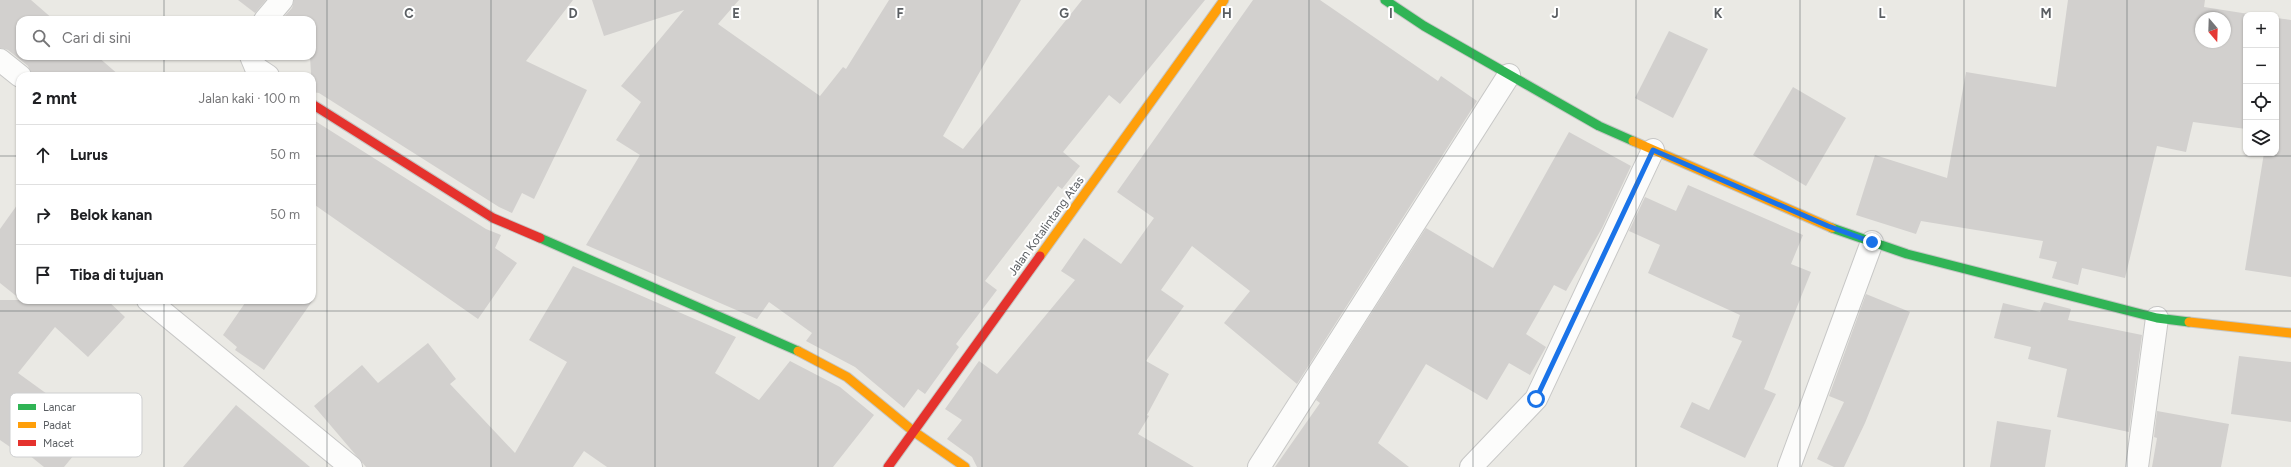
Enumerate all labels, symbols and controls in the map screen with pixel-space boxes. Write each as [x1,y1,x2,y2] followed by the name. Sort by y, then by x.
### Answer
[404,6,414,21] text: C
[568,6,578,21] text: D
[732,6,740,21] text: E
[896,6,904,21] text: F
[1059,6,1069,21] text: G
[1222,6,1232,21] text: H
[1389,6,1393,21] text: I
[1551,6,1559,21] text: J
[1714,6,1723,21] text: K
[1879,6,1886,21] text: L
[2040,6,2052,21] text: M
[2195,12,2231,48] north arrow
[2243,12,2279,156] map controls
[2243,12,2279,48] button: +
[16,16,316,60] search box
[30,27,52,49] icon: search
[62,29,131,47] text: Cari di sini
[2243,48,2279,84] button: −
[2243,84,2279,120] button: locate
[32,88,77,108] text: 2 mnt
[199,91,300,106] text: Jalan kaki · 100 m
[2243,120,2279,156] button: layers
[32,144,54,166] icon: ahead
[70,146,108,164] text: Lurus
[270,147,300,162] text: 50 m
[1005,173,1087,278] street label: Jalan Kotalintang Atas
[32,204,54,226] icon: right
[70,206,152,224] text: Belok kanan
[270,207,300,222] text: 50 m
[1863,233,1881,251] route end
[32,264,54,286] icon: arrive
[70,266,164,284] text: Tiba di tujuan
[1527,390,1545,408] route start
[10,393,142,457] legend
[43,401,76,414] text: Lancar
[43,419,71,432] text: Padat
[43,437,74,450] text: Macet

